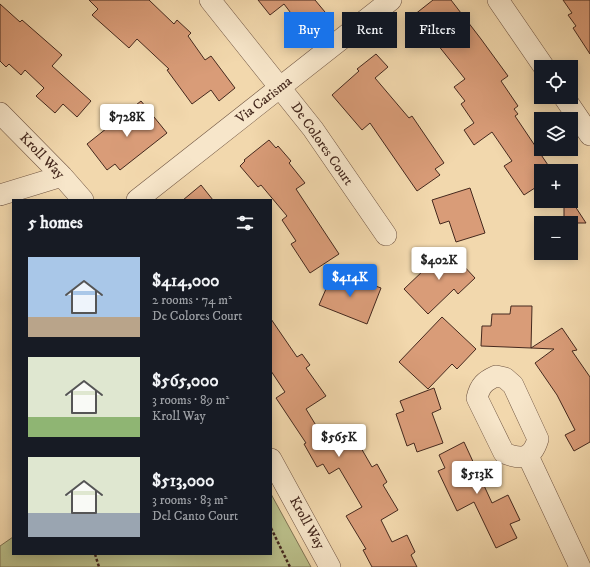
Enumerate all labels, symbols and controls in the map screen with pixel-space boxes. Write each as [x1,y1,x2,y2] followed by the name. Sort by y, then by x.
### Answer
[284,12,334,48] chip: Buy
[342,12,397,48] chip: Rent
[405,12,470,48] chip: Filters
[534,60,578,260] map controls
[534,60,578,104] button: locate
[231,72,296,128] street label: Via Carisma
[287,99,358,190] street label: De Colores Court
[99,104,155,138] pin: $728K
[109,109,145,125] text: $728K
[534,112,578,156] button: layers
[15,129,69,183] street label: Kroll Way
[534,164,578,208] button: +
[28,212,83,234] text: 5 homes
[234,212,256,234] icon: filters
[534,216,578,260] button: −
[411,247,467,281] pin: $402K
[420,252,458,268] text: $402K
[322,264,378,298] pin: $414K
[332,269,368,285] text: $414K
[152,270,220,292] text: $414,000
[60,273,108,321] icon: home
[152,292,232,308] text: 2 rooms · 74 m²
[152,308,243,324] text: De Colores Court
[152,370,219,392] text: $565,000
[60,373,108,421] icon: home
[152,392,229,408] text: 3 rooms · 89 m²
[152,408,206,424] text: Kroll Way
[311,424,367,458] pin: $565K
[321,429,357,445] text: $565K
[449,461,505,495] pin: $513K
[461,466,493,482] text: $513K
[152,470,214,492] text: $513,000
[60,473,108,521] icon: home
[152,492,228,508] text: 3 rooms · 83 m²
[285,493,329,553] street label: Kroll Way
[152,508,238,524] text: Del Canto Court

